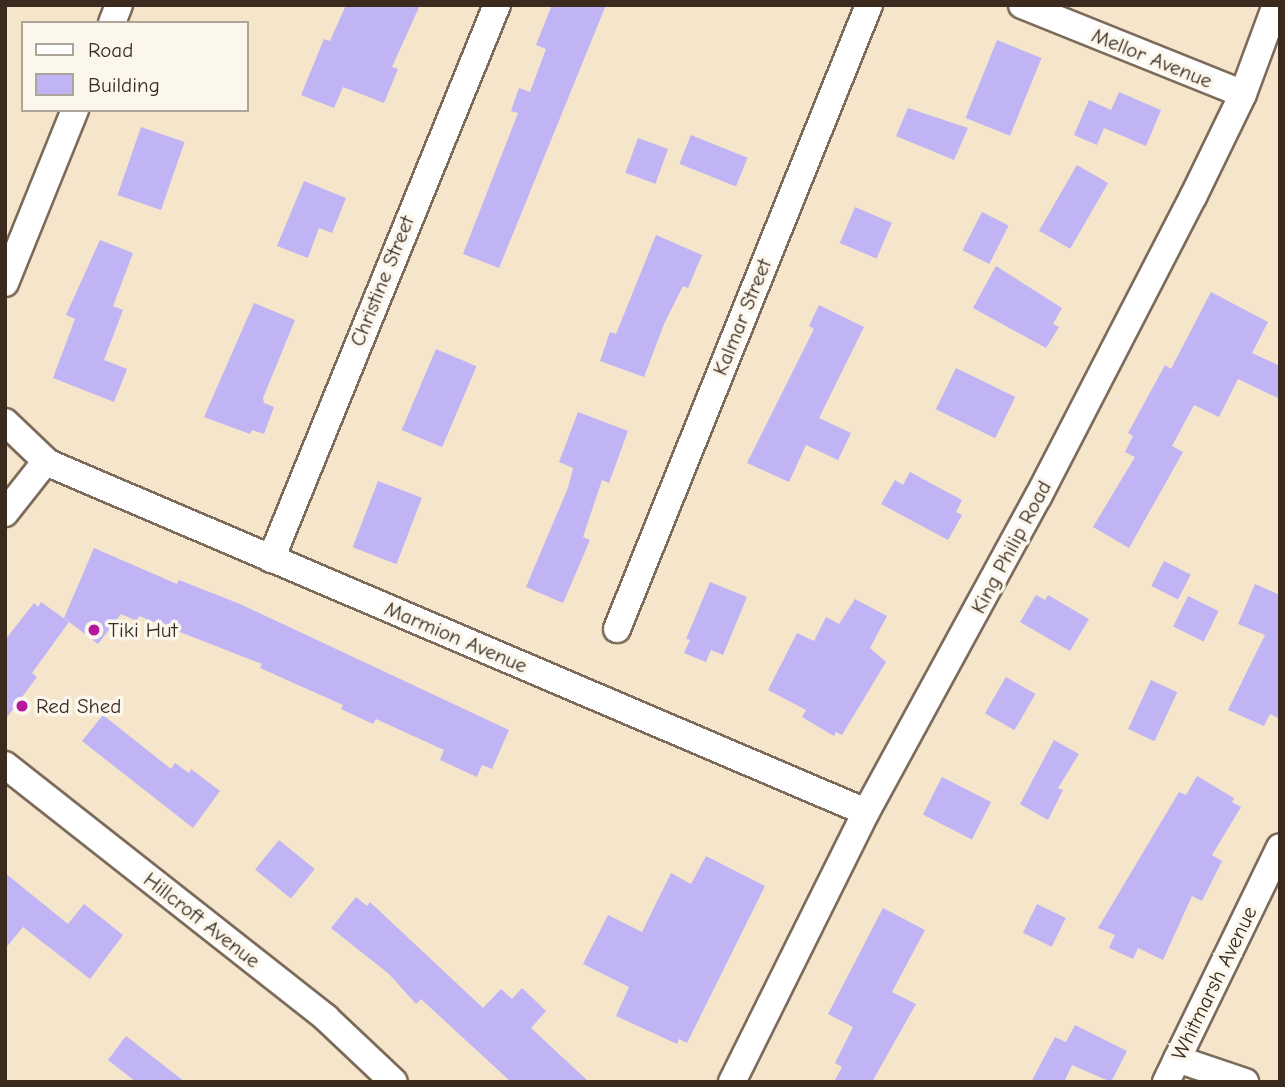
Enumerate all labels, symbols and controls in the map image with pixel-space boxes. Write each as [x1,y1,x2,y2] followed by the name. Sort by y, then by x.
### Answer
[21,21,248,112] legend
[1088,22,1216,94] street label: Mellor Avenue
[88,38,133,62] text: Road
[88,73,160,97] text: Building
[344,212,420,350] street label: Christine Street
[707,255,777,379] street label: Kalmar Street
[965,476,1057,618] street label: King Philip Road
[381,596,531,678] street label: Marmion Avenue
[108,617,178,643] place label: Tiki Hut
[86,622,102,638] marker: Tiki Hut
[36,693,121,719] place label: Red Shed
[14,698,30,714] marker: Red Shed
[139,867,265,973] street label: Hillcroft Avenue
[1166,902,1262,1064] street label: Whitmarsh Avenue

